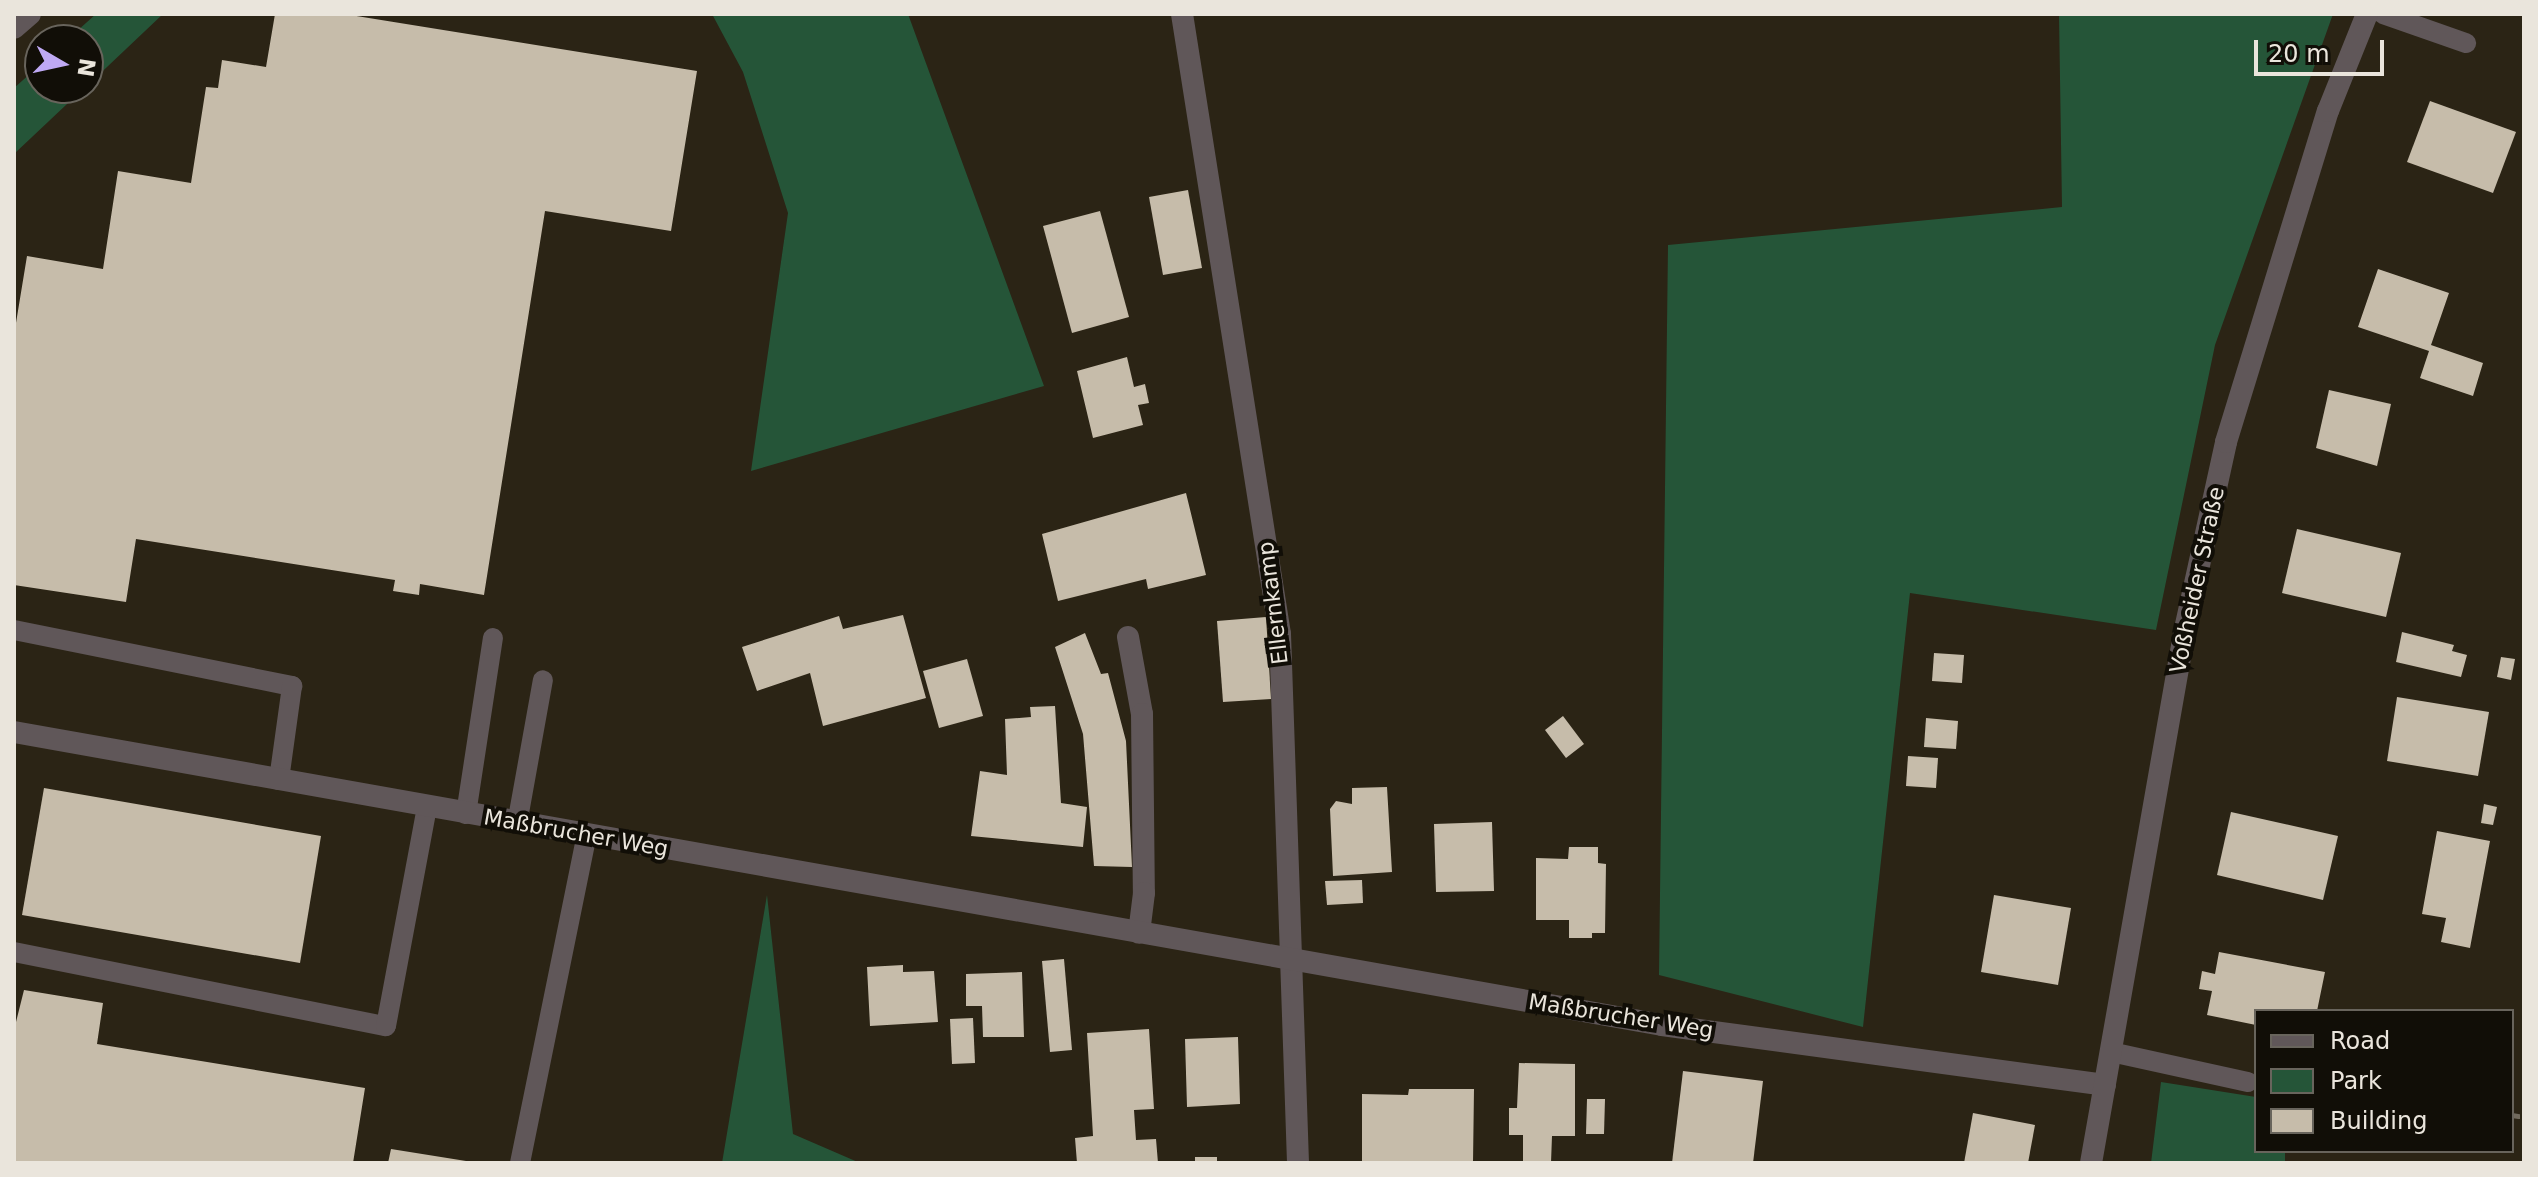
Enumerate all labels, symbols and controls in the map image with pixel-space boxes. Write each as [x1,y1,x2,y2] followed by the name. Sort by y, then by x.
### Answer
[24,24,104,104] north arrow
[2258,24,2388,74] scale bar
[2268,40,2330,68] text: 20 m
[72,56,100,79] text: N
[2164,484,2230,676] street label: Voßheider Straße
[1252,540,1294,666] street label: Ellernkamp
[482,804,670,862] street label: Maßbrucher Weg
[1527,988,1715,1044] street label: Maßbrucher Weg
[2254,1009,2514,1153] legend
[2330,1027,2390,1055] text: Road
[2330,1067,2382,1095] text: Park
[2330,1107,2427,1135] text: Building

